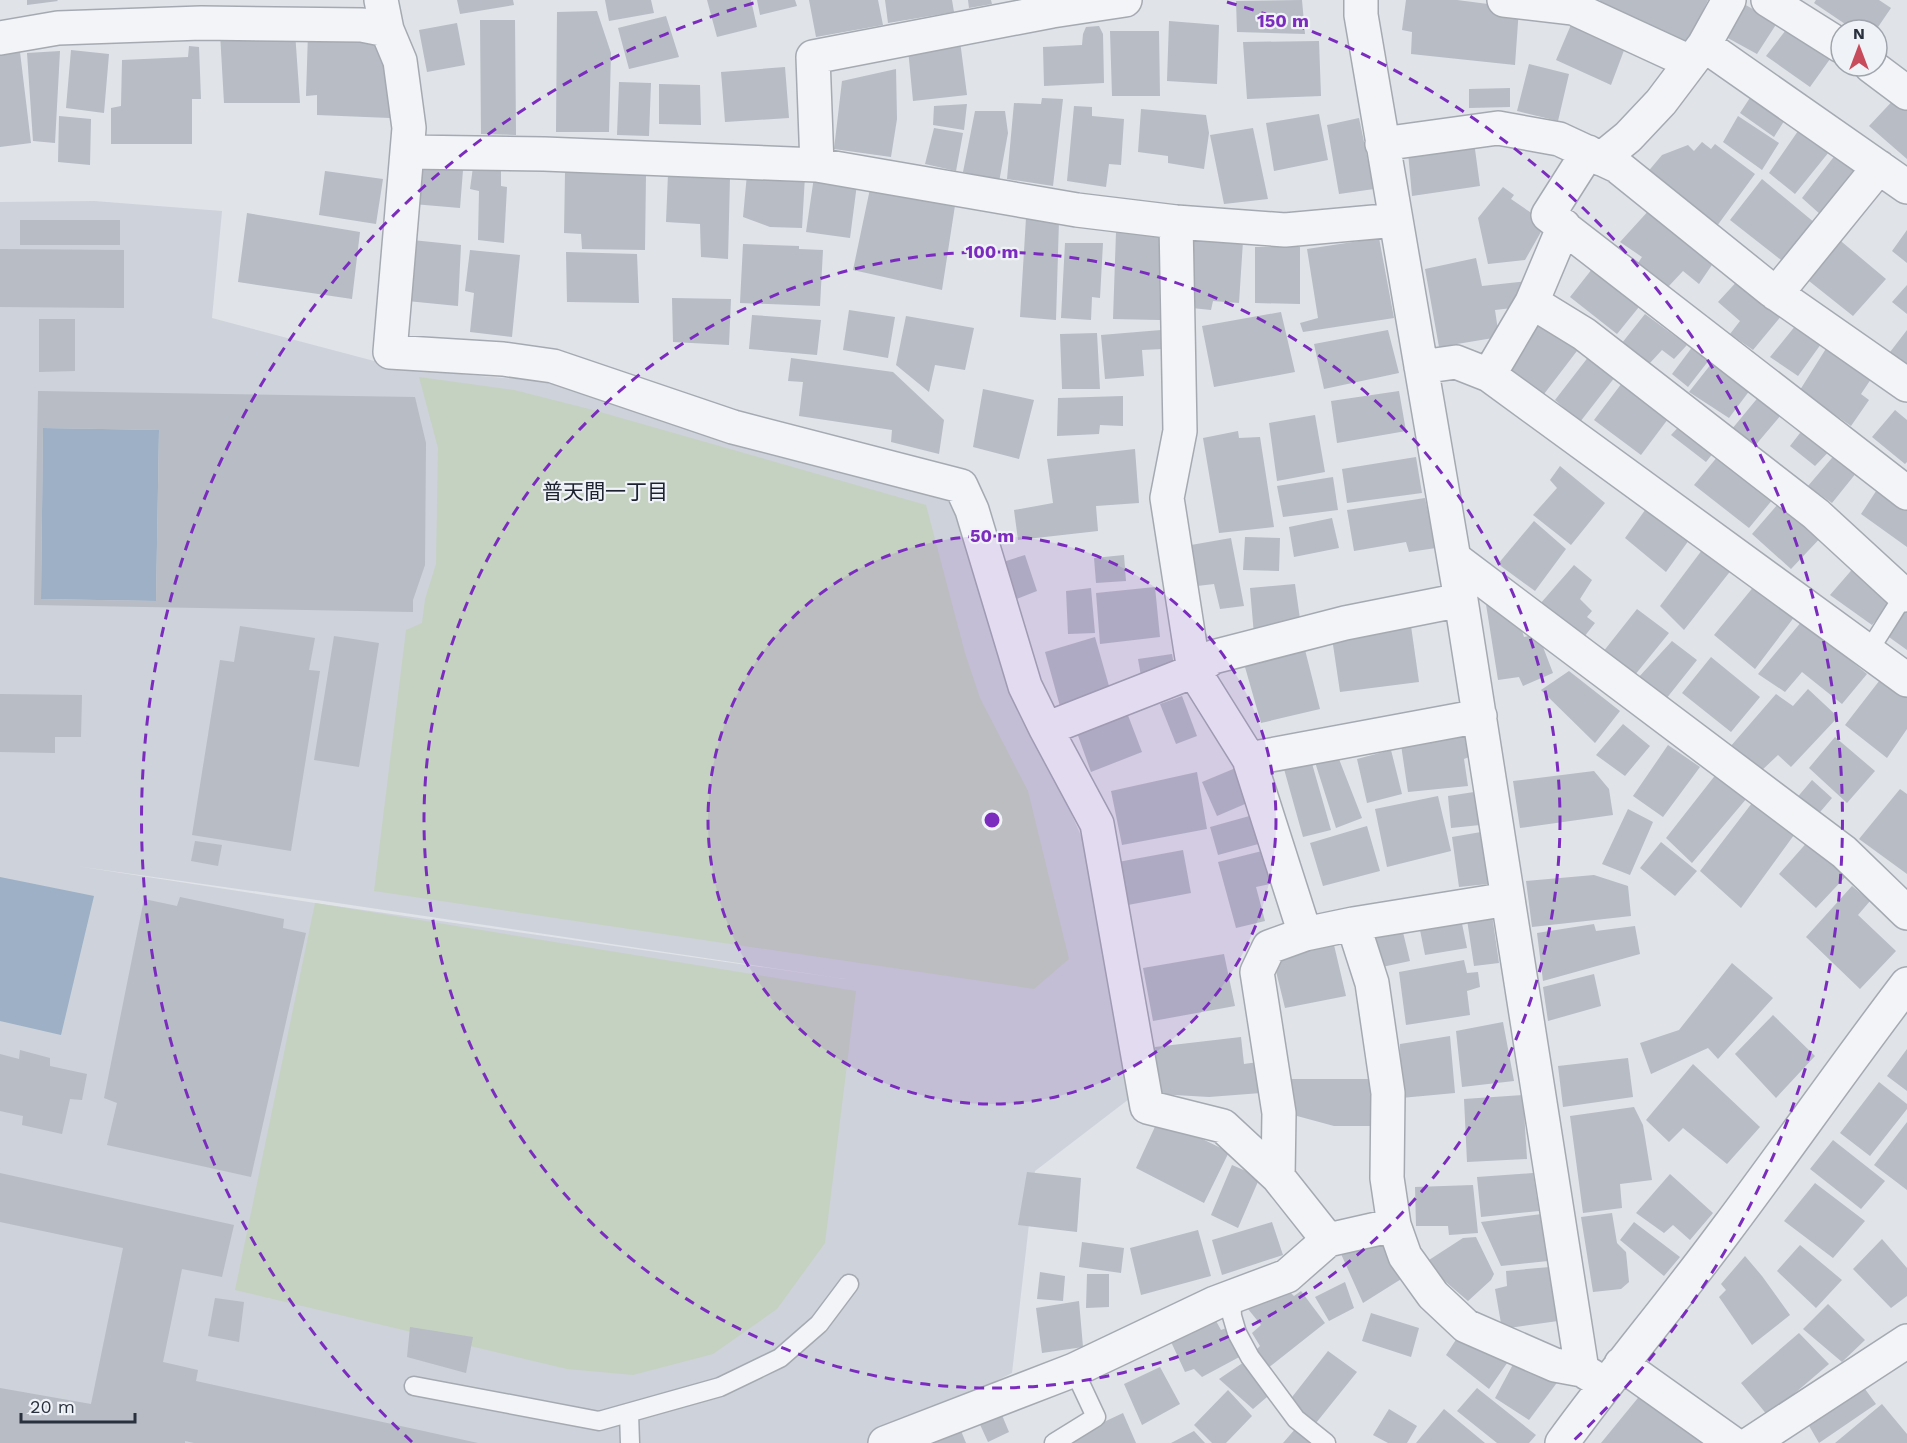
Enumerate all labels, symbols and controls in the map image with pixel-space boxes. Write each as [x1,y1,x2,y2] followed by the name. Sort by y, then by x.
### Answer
[1257,10,1309,31] text: 150 m
[1829,18,1889,78] north arrow
[1853,24,1865,43] text: N
[965,241,1019,262] text: 100 m
[542,479,668,504] district label: 普天間一丁目
[970,525,1014,546] text: 50 m
[982,810,1002,830] centre of rings
[21,1386,135,1424] scale bar
[30,1396,75,1417] text: 20 m

